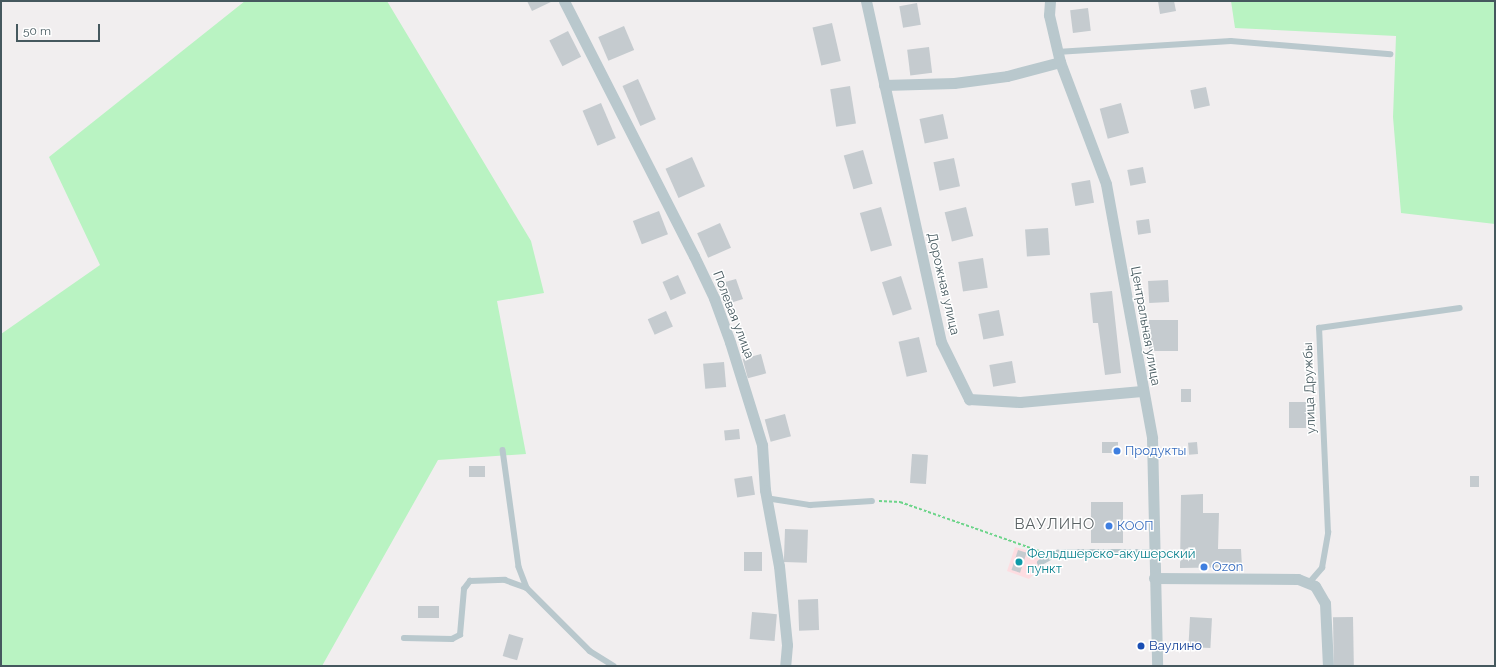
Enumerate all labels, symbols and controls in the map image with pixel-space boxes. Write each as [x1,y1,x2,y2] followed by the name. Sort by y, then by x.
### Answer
[18,16,102,42] scale bar
[23,24,51,38] text: 50 m
[924,231,962,337] street label: Дорожная улица
[1127,265,1163,387] street label: Центральная улица
[709,269,757,361] street label: Полевая улица
[1301,342,1319,434] street label: улица Дружбы
[1125,443,1186,459] place label: Продукты
[1112,446,1122,456] marker: Продукты
[1015,516,1095,534] district label: ВАУЛИНО
[1117,518,1154,534] place label: КООП
[1104,521,1114,531] marker: КООП
[1027,547,1196,578] place label: Фельдшерско-акушерский пункт
[1014,557,1024,567] marker: Фельдшерско-акушерский пункт
[1212,559,1243,575] place label: Ozon
[1199,562,1209,572] marker: Ozon
[1149,638,1202,654] place label: Ваулино
[1136,641,1146,651] marker: Ваулино

